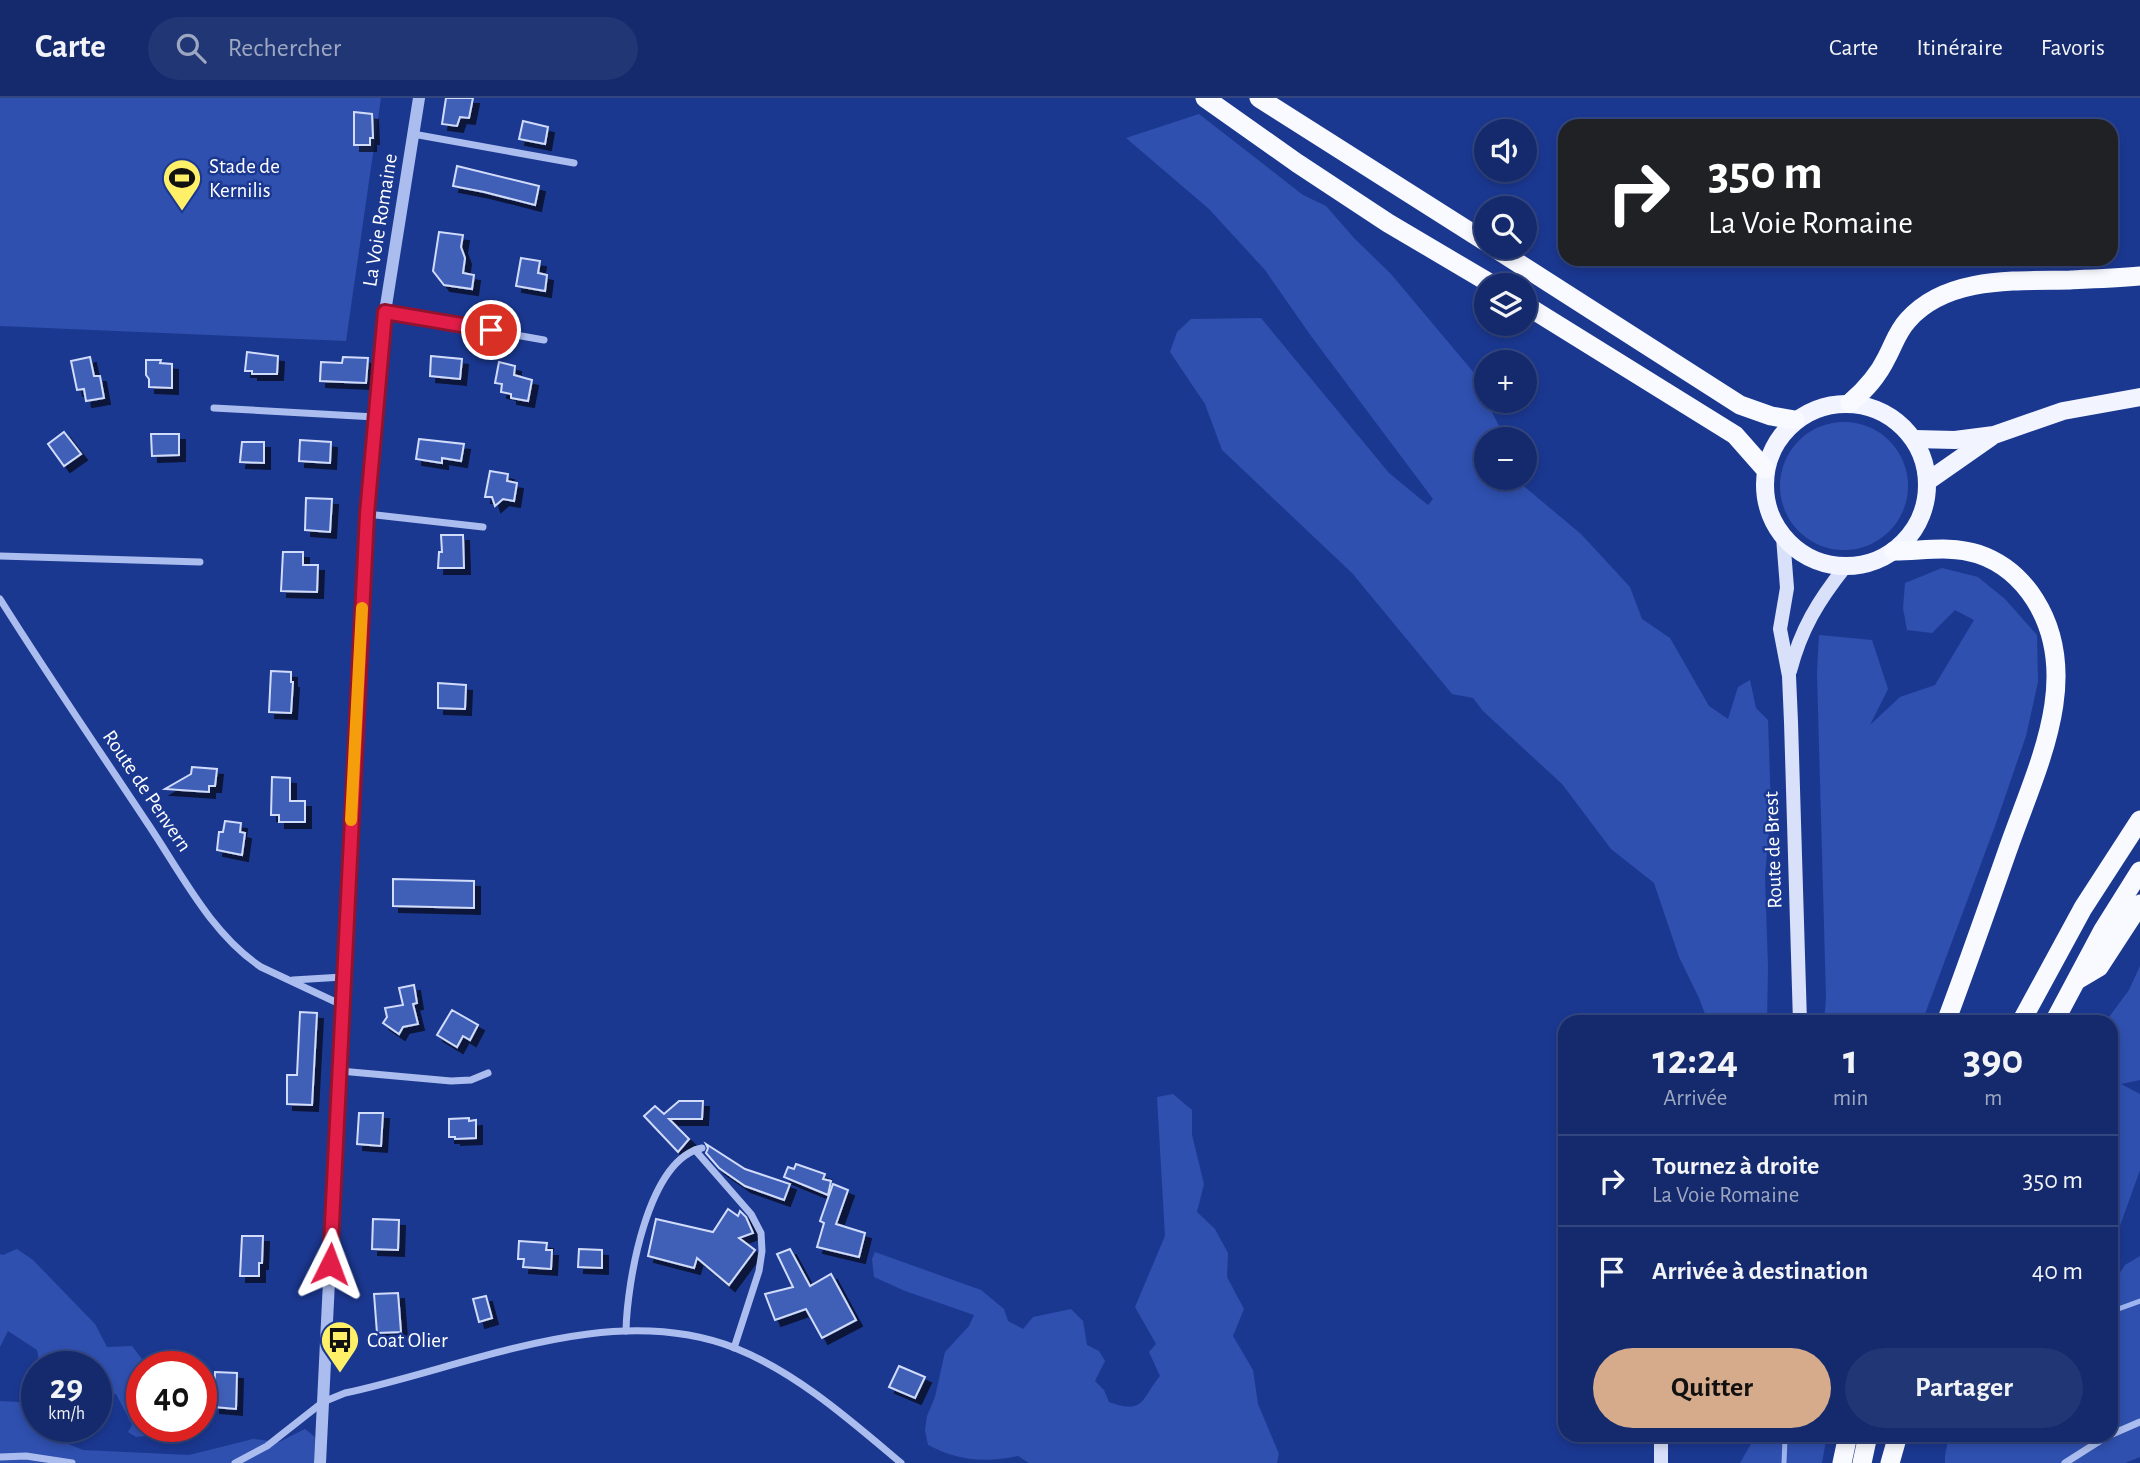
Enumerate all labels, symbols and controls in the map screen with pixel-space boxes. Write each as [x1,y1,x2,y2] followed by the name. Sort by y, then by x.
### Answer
[148,17,638,80] search box
[172,29,210,67] icon: search
[35,31,106,64] text: Carte
[228,35,341,61] text: Rechercher
[1829,36,1878,60] text: Carte
[1916,36,2003,60] text: Itinéraire
[2041,36,2105,60] text: Favoris
[1474,119,1537,490] map controls
[1474,119,1537,182] button: sound
[1593,147,1684,238] icon: right
[1708,149,1823,198] text: 350 m
[359,152,401,288] street label: La Voie Romaine
[209,156,280,201] place label: Stade de Kernilis
[161,157,203,212] sports icon: Stade de Kernilis
[1474,196,1537,259] button: search
[1708,207,1913,239] text: La Voie Romaine
[1474,273,1537,336] button: layers
[461,300,521,360] pin
[472,311,510,349] icon: arrive
[1474,350,1537,413] button: +
[1474,427,1537,490] button: −
[99,726,195,856] street label: Route de Penvern
[1760,791,1786,909] street label: Route de Brest
[1653,1039,1738,1081] text: 12:24
[1843,1039,1858,1081] text: 1
[1963,1039,2023,1081] text: 390
[1663,1087,1727,1110] text: Arrivée
[1833,1087,1869,1110] text: min
[1984,1087,2002,1110] text: m
[1652,1153,1819,1179] text: Tournez à droite
[1593,1162,1631,1200] icon: right
[2023,1167,2083,1193] text: 350 m
[1652,1184,1799,1207] text: La Voie Romaine
[293,1227,367,1301] position arrow
[1593,1253,1631,1291] icon: arrive
[1652,1258,1868,1284] text: Arrivée à destination
[2032,1258,2083,1284] text: 40 m
[319,1319,361,1374] bus stop icon: Coat Olier
[367,1330,448,1351] place label: Coat Olier
[1593,1348,1831,1428] button: Quitter
[1845,1348,2083,1428] button: Partager
[126,1351,217,1442] speed limit sign: 40
[50,1370,83,1405] text: 29
[48,1405,85,1423] text: km/h

